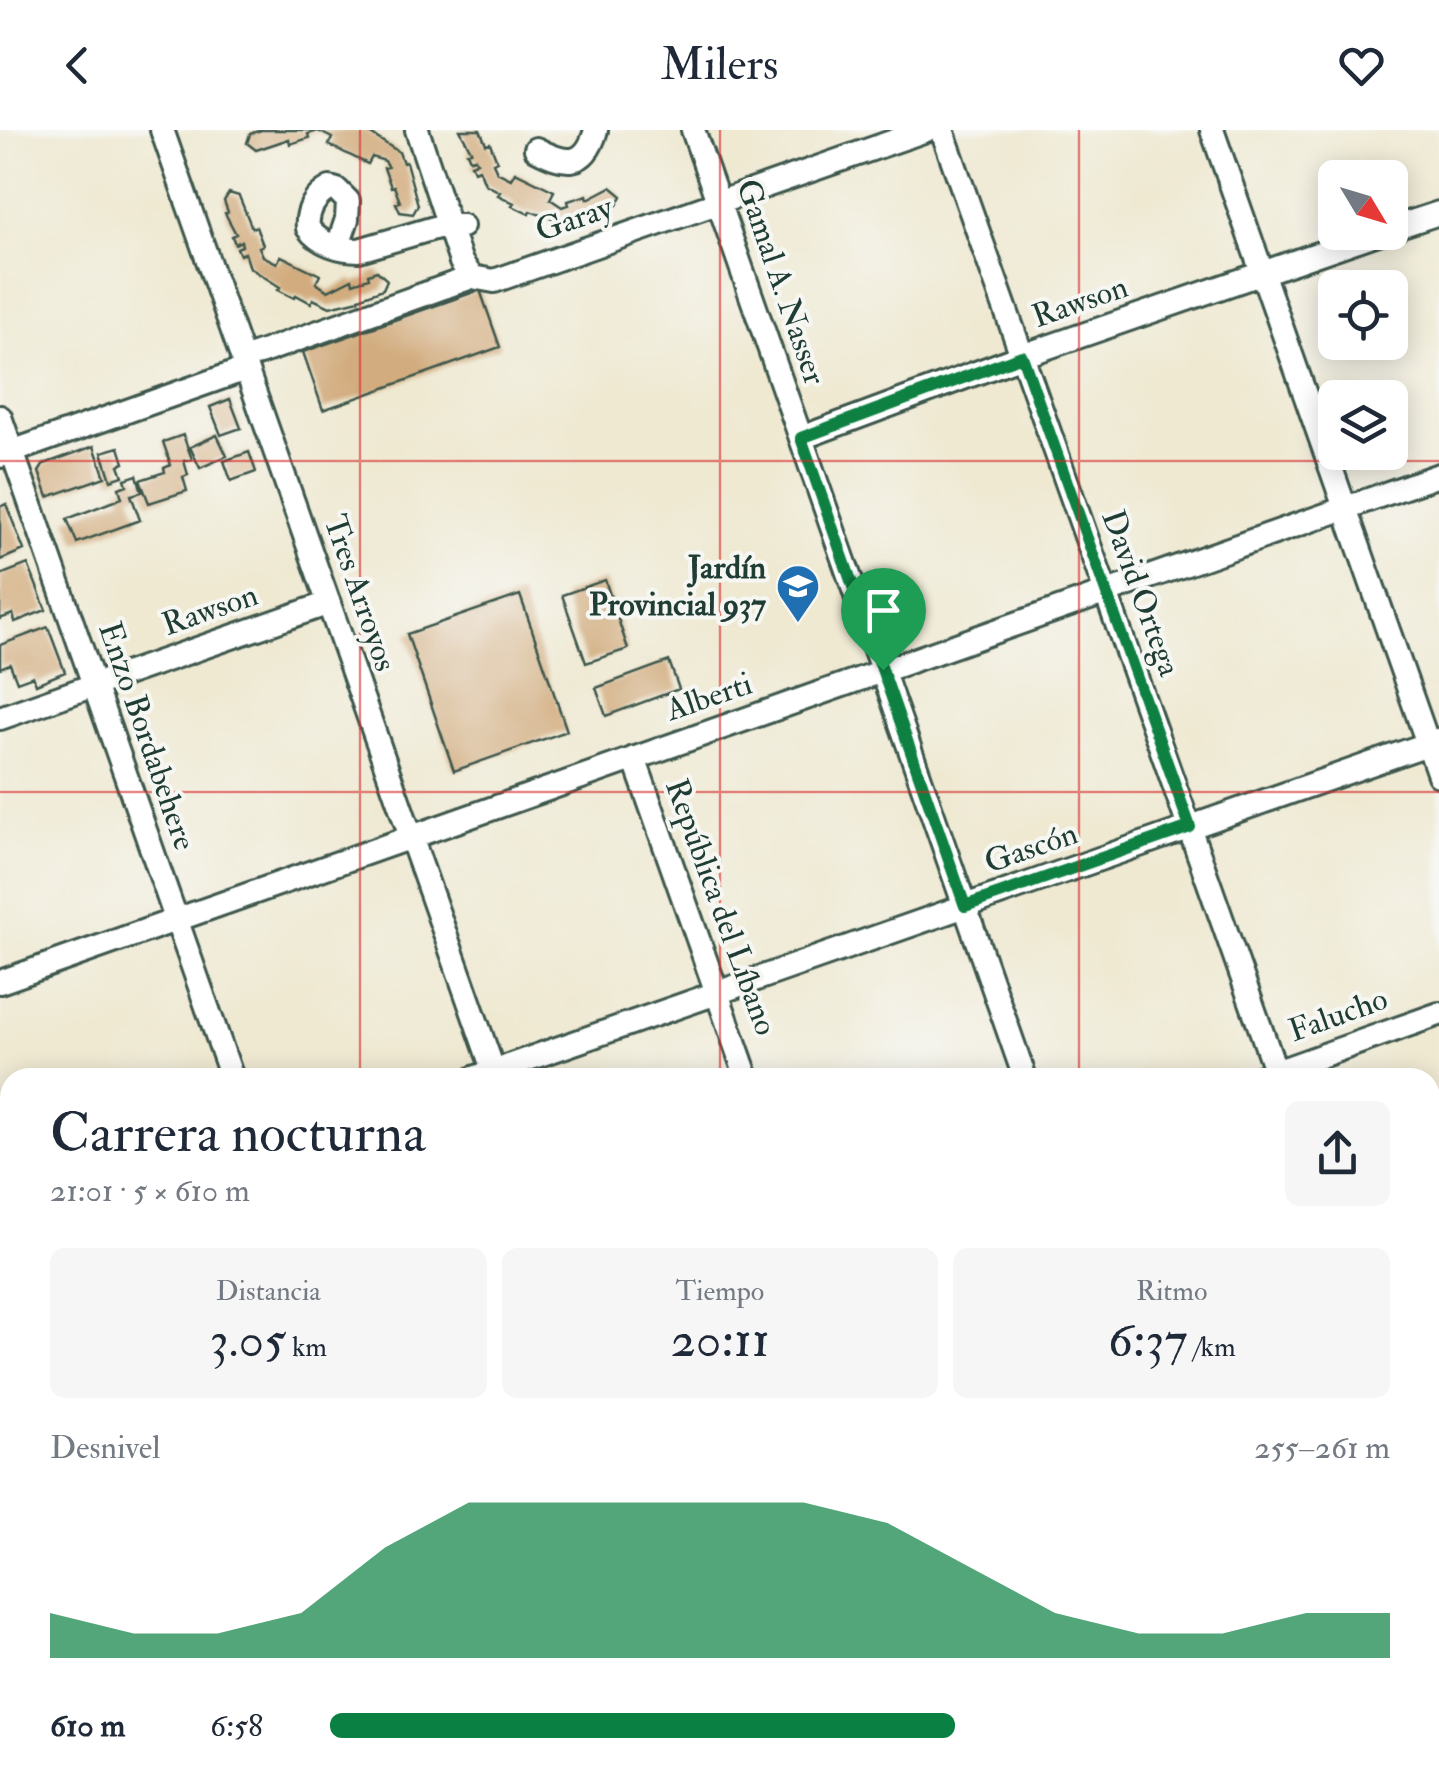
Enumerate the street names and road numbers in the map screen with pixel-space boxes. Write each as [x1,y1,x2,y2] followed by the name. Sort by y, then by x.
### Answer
[727,174,835,390] street label: Gamal A. Nasser
[530,187,619,251] street label: Garay
[1027,267,1133,337] street label: Rawson
[1092,504,1190,682] street label: David Ortega
[315,510,405,676] street label: Tres Arroyos
[157,575,263,645] street label: Rawson
[89,617,205,855] street label: Enzo Bordabehere
[660,664,757,731] street label: Alberti
[656,773,786,1041] street label: República del Líbano
[979,814,1083,882] street label: Gascón
[1283,979,1393,1051] street label: Falucho

